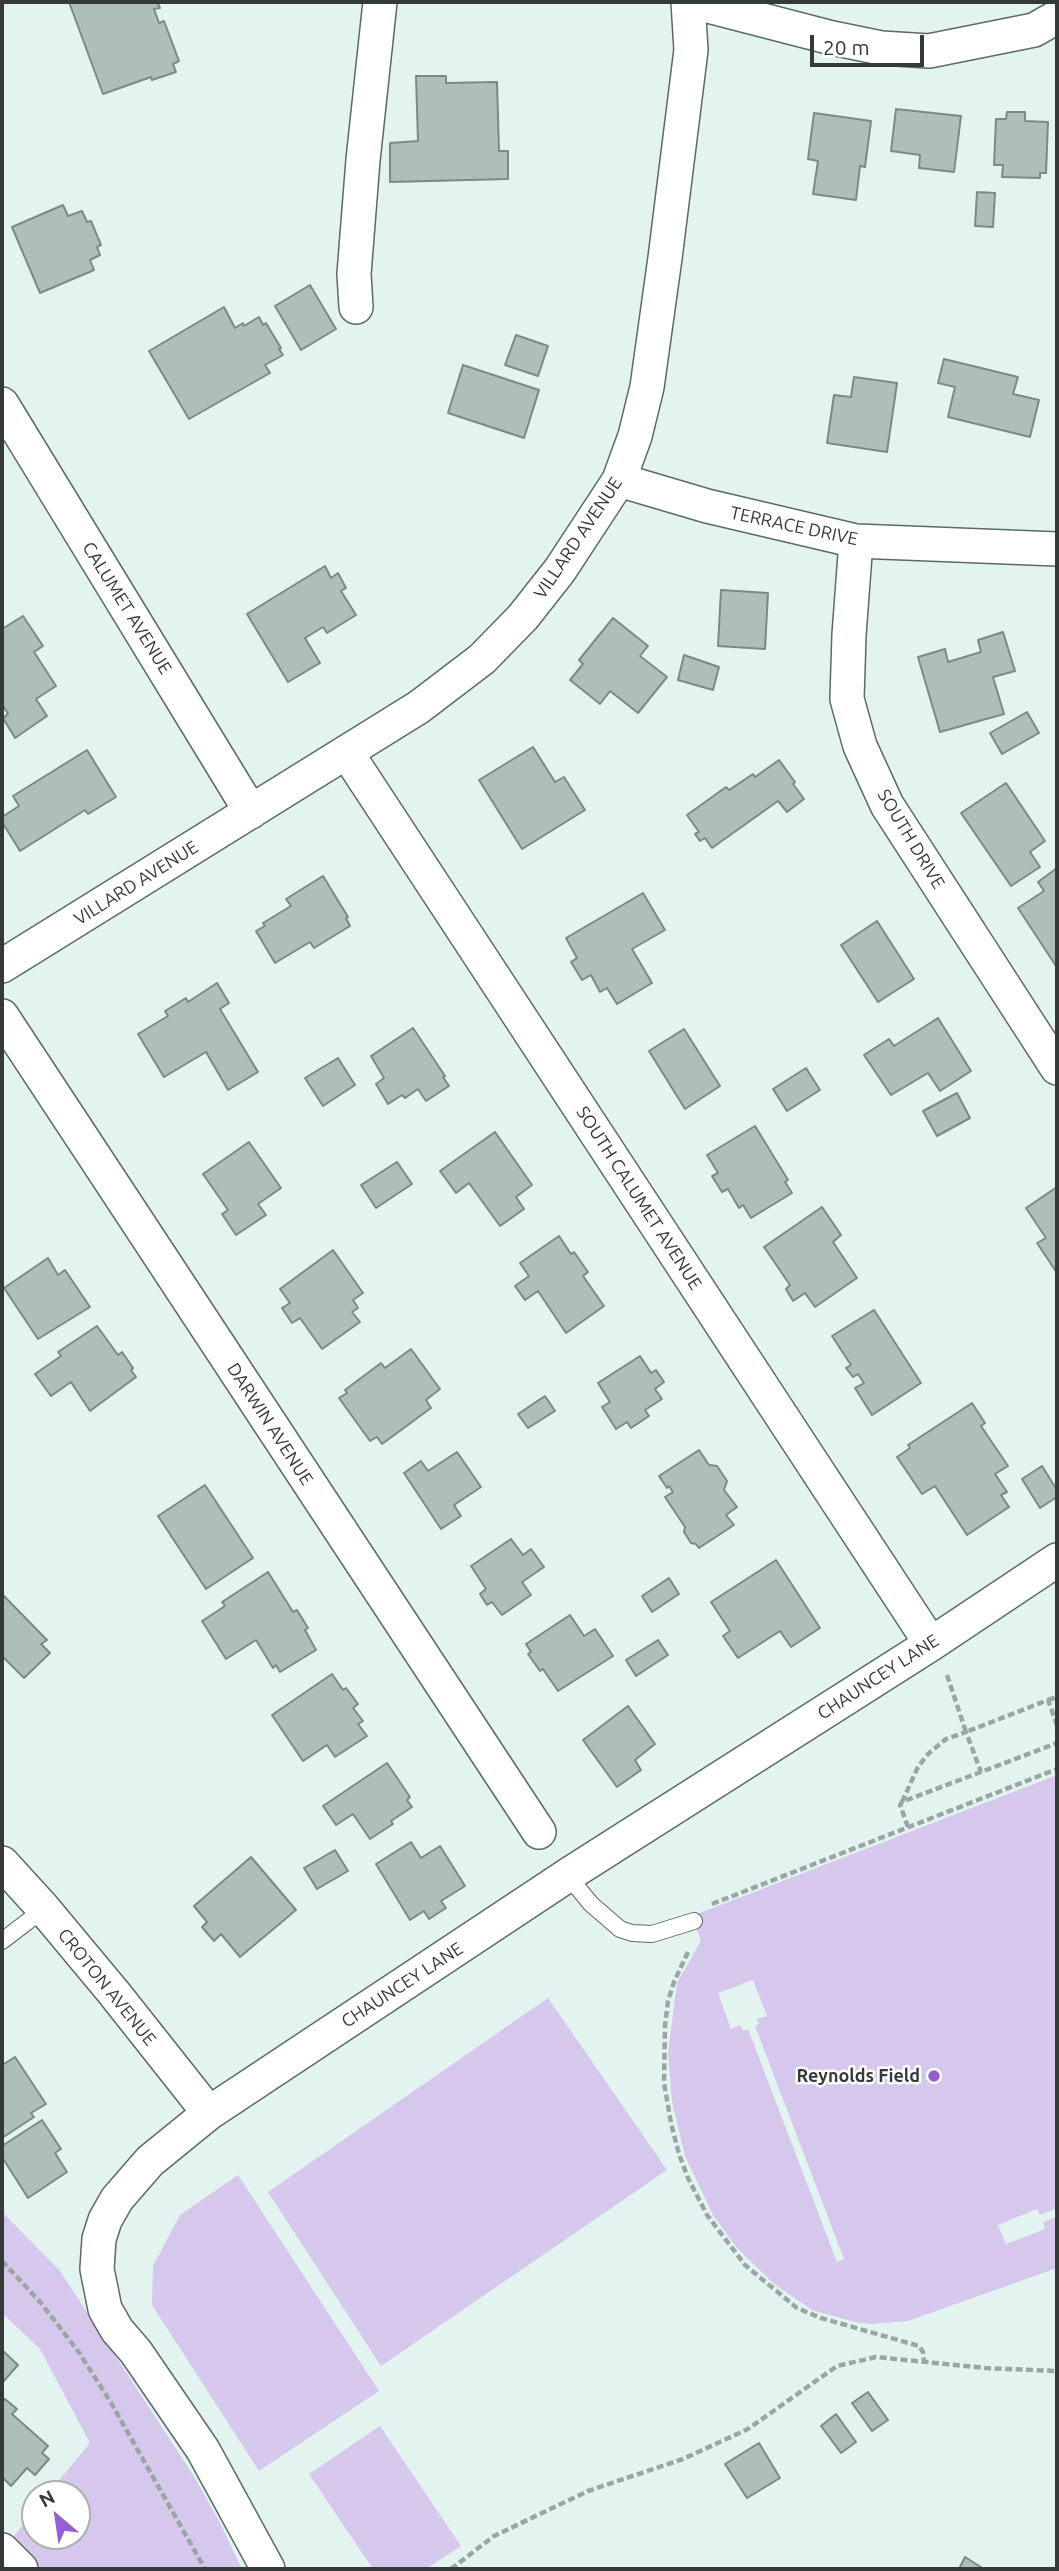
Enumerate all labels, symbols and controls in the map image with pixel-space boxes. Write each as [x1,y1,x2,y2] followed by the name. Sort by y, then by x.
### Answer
[814,21,928,65] scale bar
[823,35,870,59] text: 20 m
[529,473,627,603] street label: VILLARD AVENUE
[728,502,860,550] street label: TERRACE DRIVE
[78,538,176,678] street label: CALUMET AVENUE
[873,785,949,893] street label: SOUTH DRIVE
[70,836,202,930] street label: VILLARD AVENUE
[572,1102,706,1294] street label: SOUTH CALUMET AVENUE
[222,1359,318,1489] street label: DARWIN AVENUE
[813,1630,943,1724] street label: CHAUNCEY LANE
[53,1924,161,2050] street label: CROTON AVENUE
[337,1938,467,2032] street label: CHAUNCEY LANE
[797,2065,920,2087] place label: Reynolds Field
[926,2068,942,2084] marker: Reynolds Field
[21,2480,91,2550] north arrow
[35,2485,58,2511] text: N

